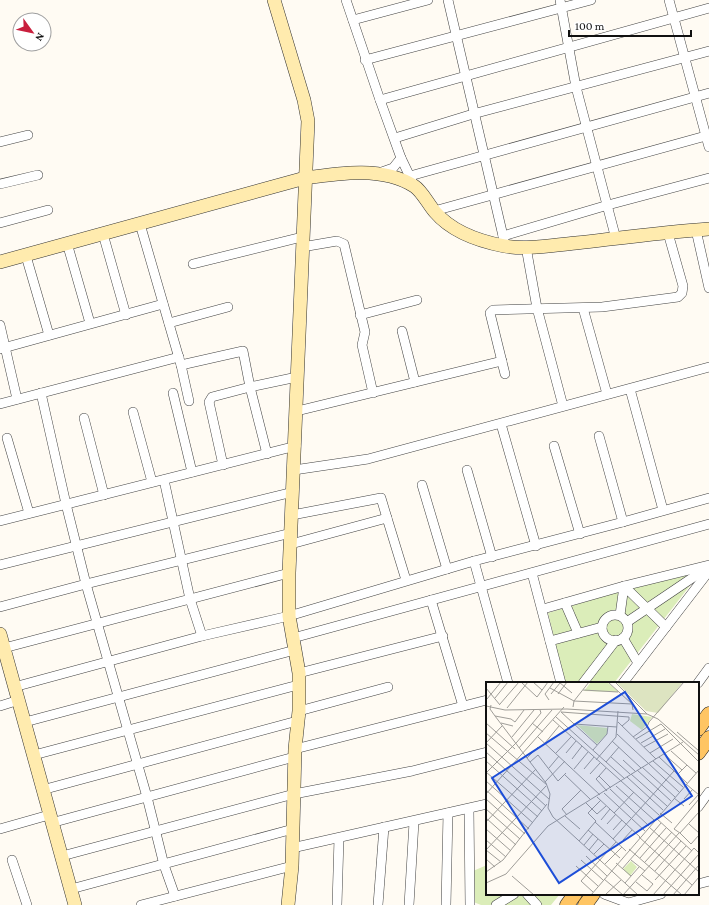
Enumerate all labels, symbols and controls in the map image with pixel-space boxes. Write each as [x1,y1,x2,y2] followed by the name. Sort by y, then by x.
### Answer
[12,12,52,52] north arrow
[569,12,691,38] scale bar
[575,19,605,33] text: 100 m
[33,31,47,44] text: N
[486,682,699,895] inset map

